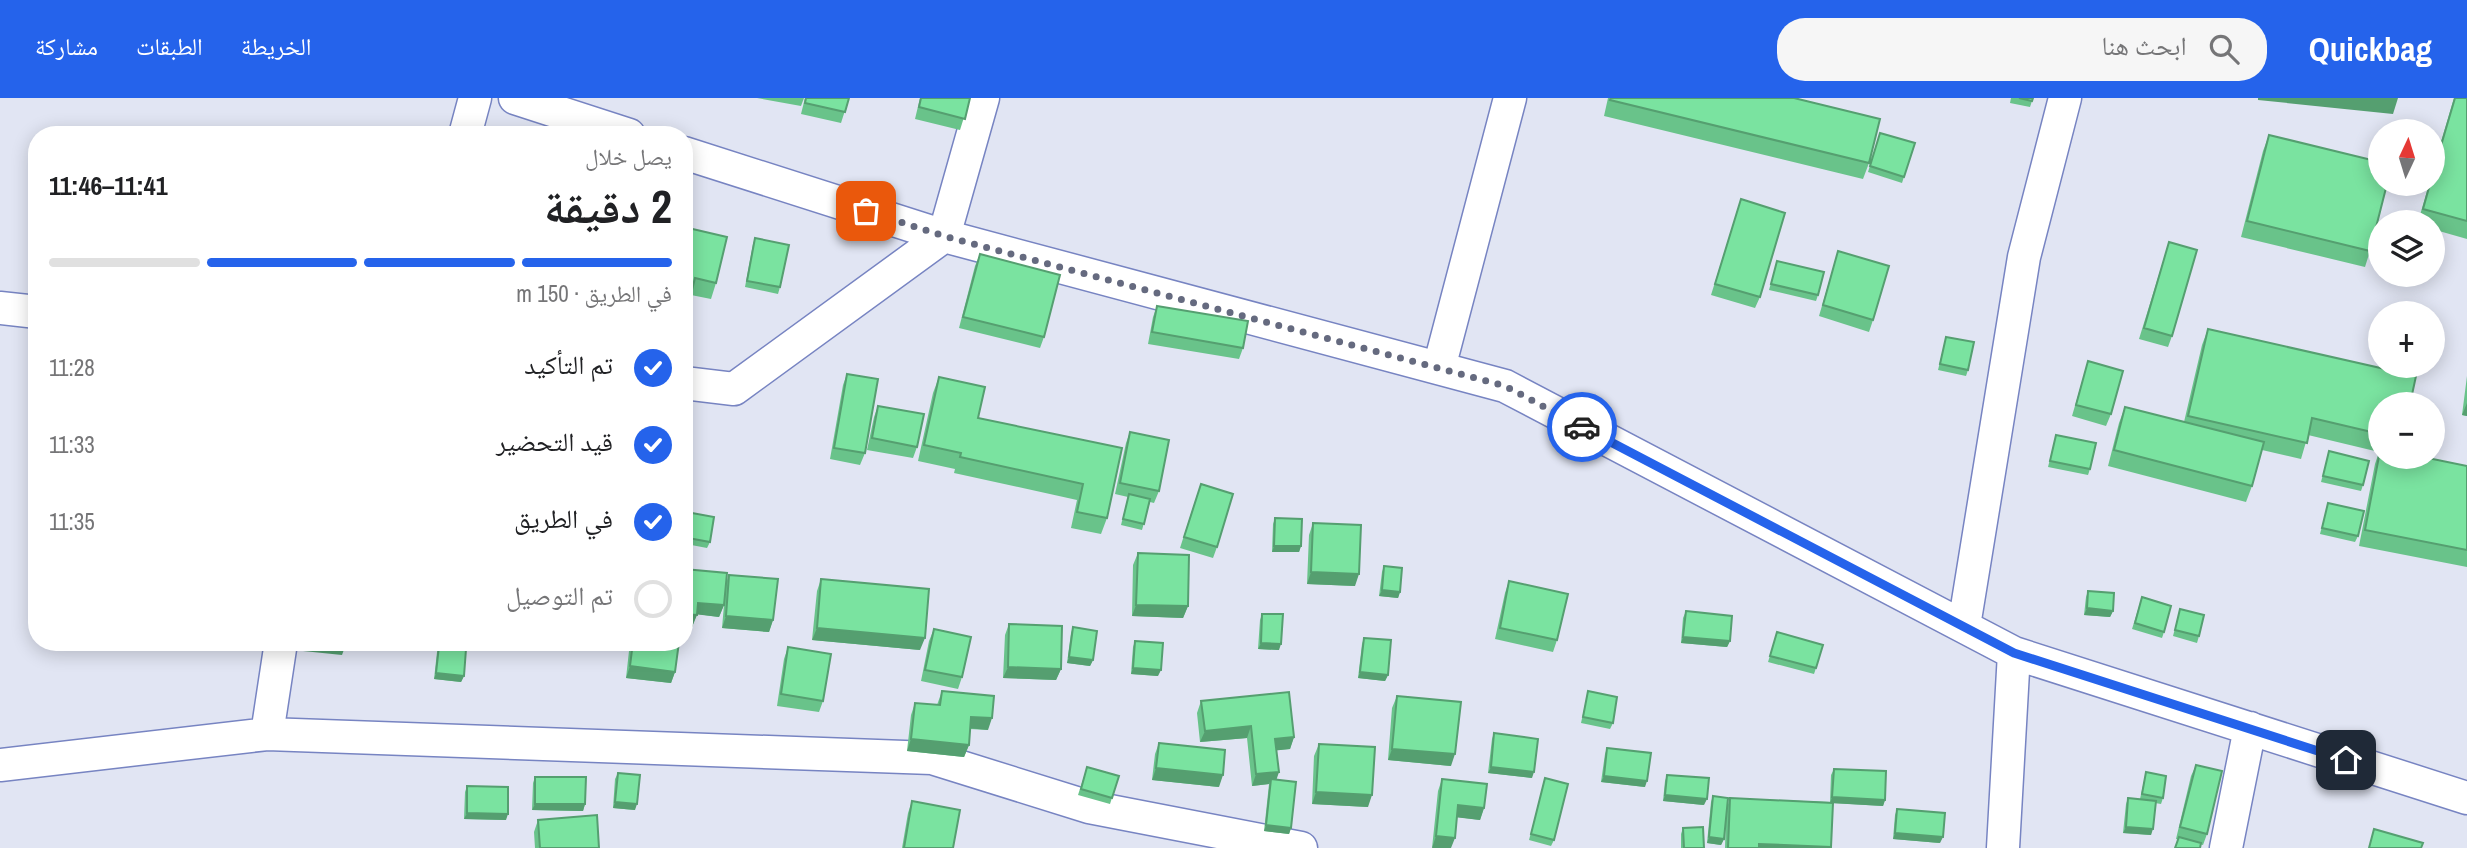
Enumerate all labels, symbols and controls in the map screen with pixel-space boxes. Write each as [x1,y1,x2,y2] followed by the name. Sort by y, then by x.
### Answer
[1777,18,2267,81] search box
[2309,27,2432,71] text: Quickbag
[2101,28,2187,63] text: ابحث هنا
[35,30,98,62] text: مشاركة
[136,30,203,62] text: الطبقات
[241,30,311,62] text: الخريطة
[2205,30,2243,68] icon: search
[2368,119,2445,196] north arrow
[2368,119,2445,469] map controls
[585,141,672,172] text: يصل خلال
[49,168,168,203] text: 11:41–11:46
[544,175,672,237] text: 2 دقيقة
[836,181,896,241] pin
[847,192,885,230] icon: bag
[2368,210,2445,287] button: layers
[516,278,672,309] text: في الطريق · 150 m
[2368,301,2445,378] button: +
[524,347,613,382] text: تم التأكيد
[634,349,672,387] icon: check
[49,352,95,383] text: 11:28
[1547,392,1617,462] courier
[2368,392,2445,469] button: −
[1563,408,1601,446] icon: car
[496,424,613,459] text: قيد التحضير
[634,426,672,464] icon: check
[49,429,95,460] text: 11:33
[514,501,613,536] text: في الطريق
[634,503,672,541] icon: check
[49,506,95,537] text: 11:35
[506,578,613,613] text: تم التوصيل
[2316,730,2376,790] pin
[2327,741,2365,779] icon: home

